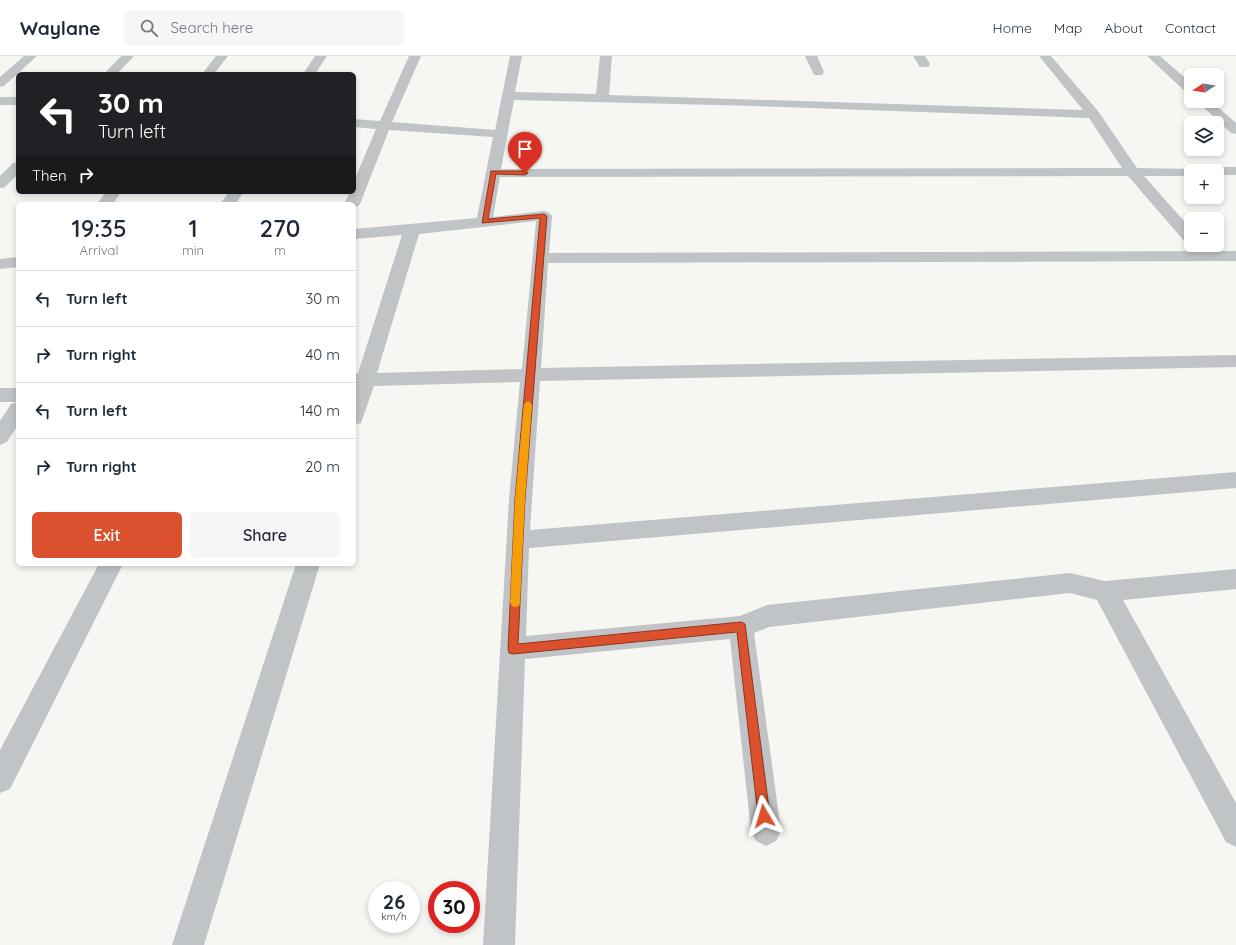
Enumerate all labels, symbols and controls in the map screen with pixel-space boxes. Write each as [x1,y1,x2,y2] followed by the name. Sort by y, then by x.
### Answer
[124,10,404,46] search box
[20,16,100,40] text: Waylane
[138,17,160,39] icon: search
[170,18,253,37] text: Search here
[993,19,1032,37] text: Home
[1054,19,1082,37] text: Map
[1104,19,1143,37] text: About
[1165,19,1216,37] text: Contact
[1184,68,1224,108] north arrow
[1184,68,1224,252] map controls
[98,85,164,120] text: 30 m
[32,88,84,140] icon: left
[1184,116,1224,156] button: layers
[98,120,166,143] text: Turn left
[508,132,542,173] pin
[514,138,536,160] icon: arrive
[75,164,97,186] icon: right
[1184,164,1224,204] button: +
[32,166,67,185] text: Then
[1184,212,1224,252] button: −
[71,213,126,243] text: 19:35
[188,213,198,243] text: 1
[260,213,300,243] text: 270
[80,242,118,258] text: Arrival
[182,242,204,258] text: min
[274,242,286,258] text: m
[32,288,54,310] icon: left
[66,289,128,308] text: Turn left
[305,289,340,308] text: 30 m
[32,344,54,366] icon: right
[66,345,137,364] text: Turn right
[305,345,340,364] text: 40 m
[32,400,54,422] icon: left
[66,401,128,420] text: Turn left
[300,401,340,420] text: 140 m
[32,456,54,478] icon: right
[66,457,137,476] text: Turn right
[305,457,340,476] text: 20 m
[32,512,182,558] button: Exit
[190,512,340,558] button: Share
[743,795,785,837] position arrow
[428,881,480,933] speed limit sign: 30
[383,889,405,914] text: 26
[381,910,407,923] text: km/h

